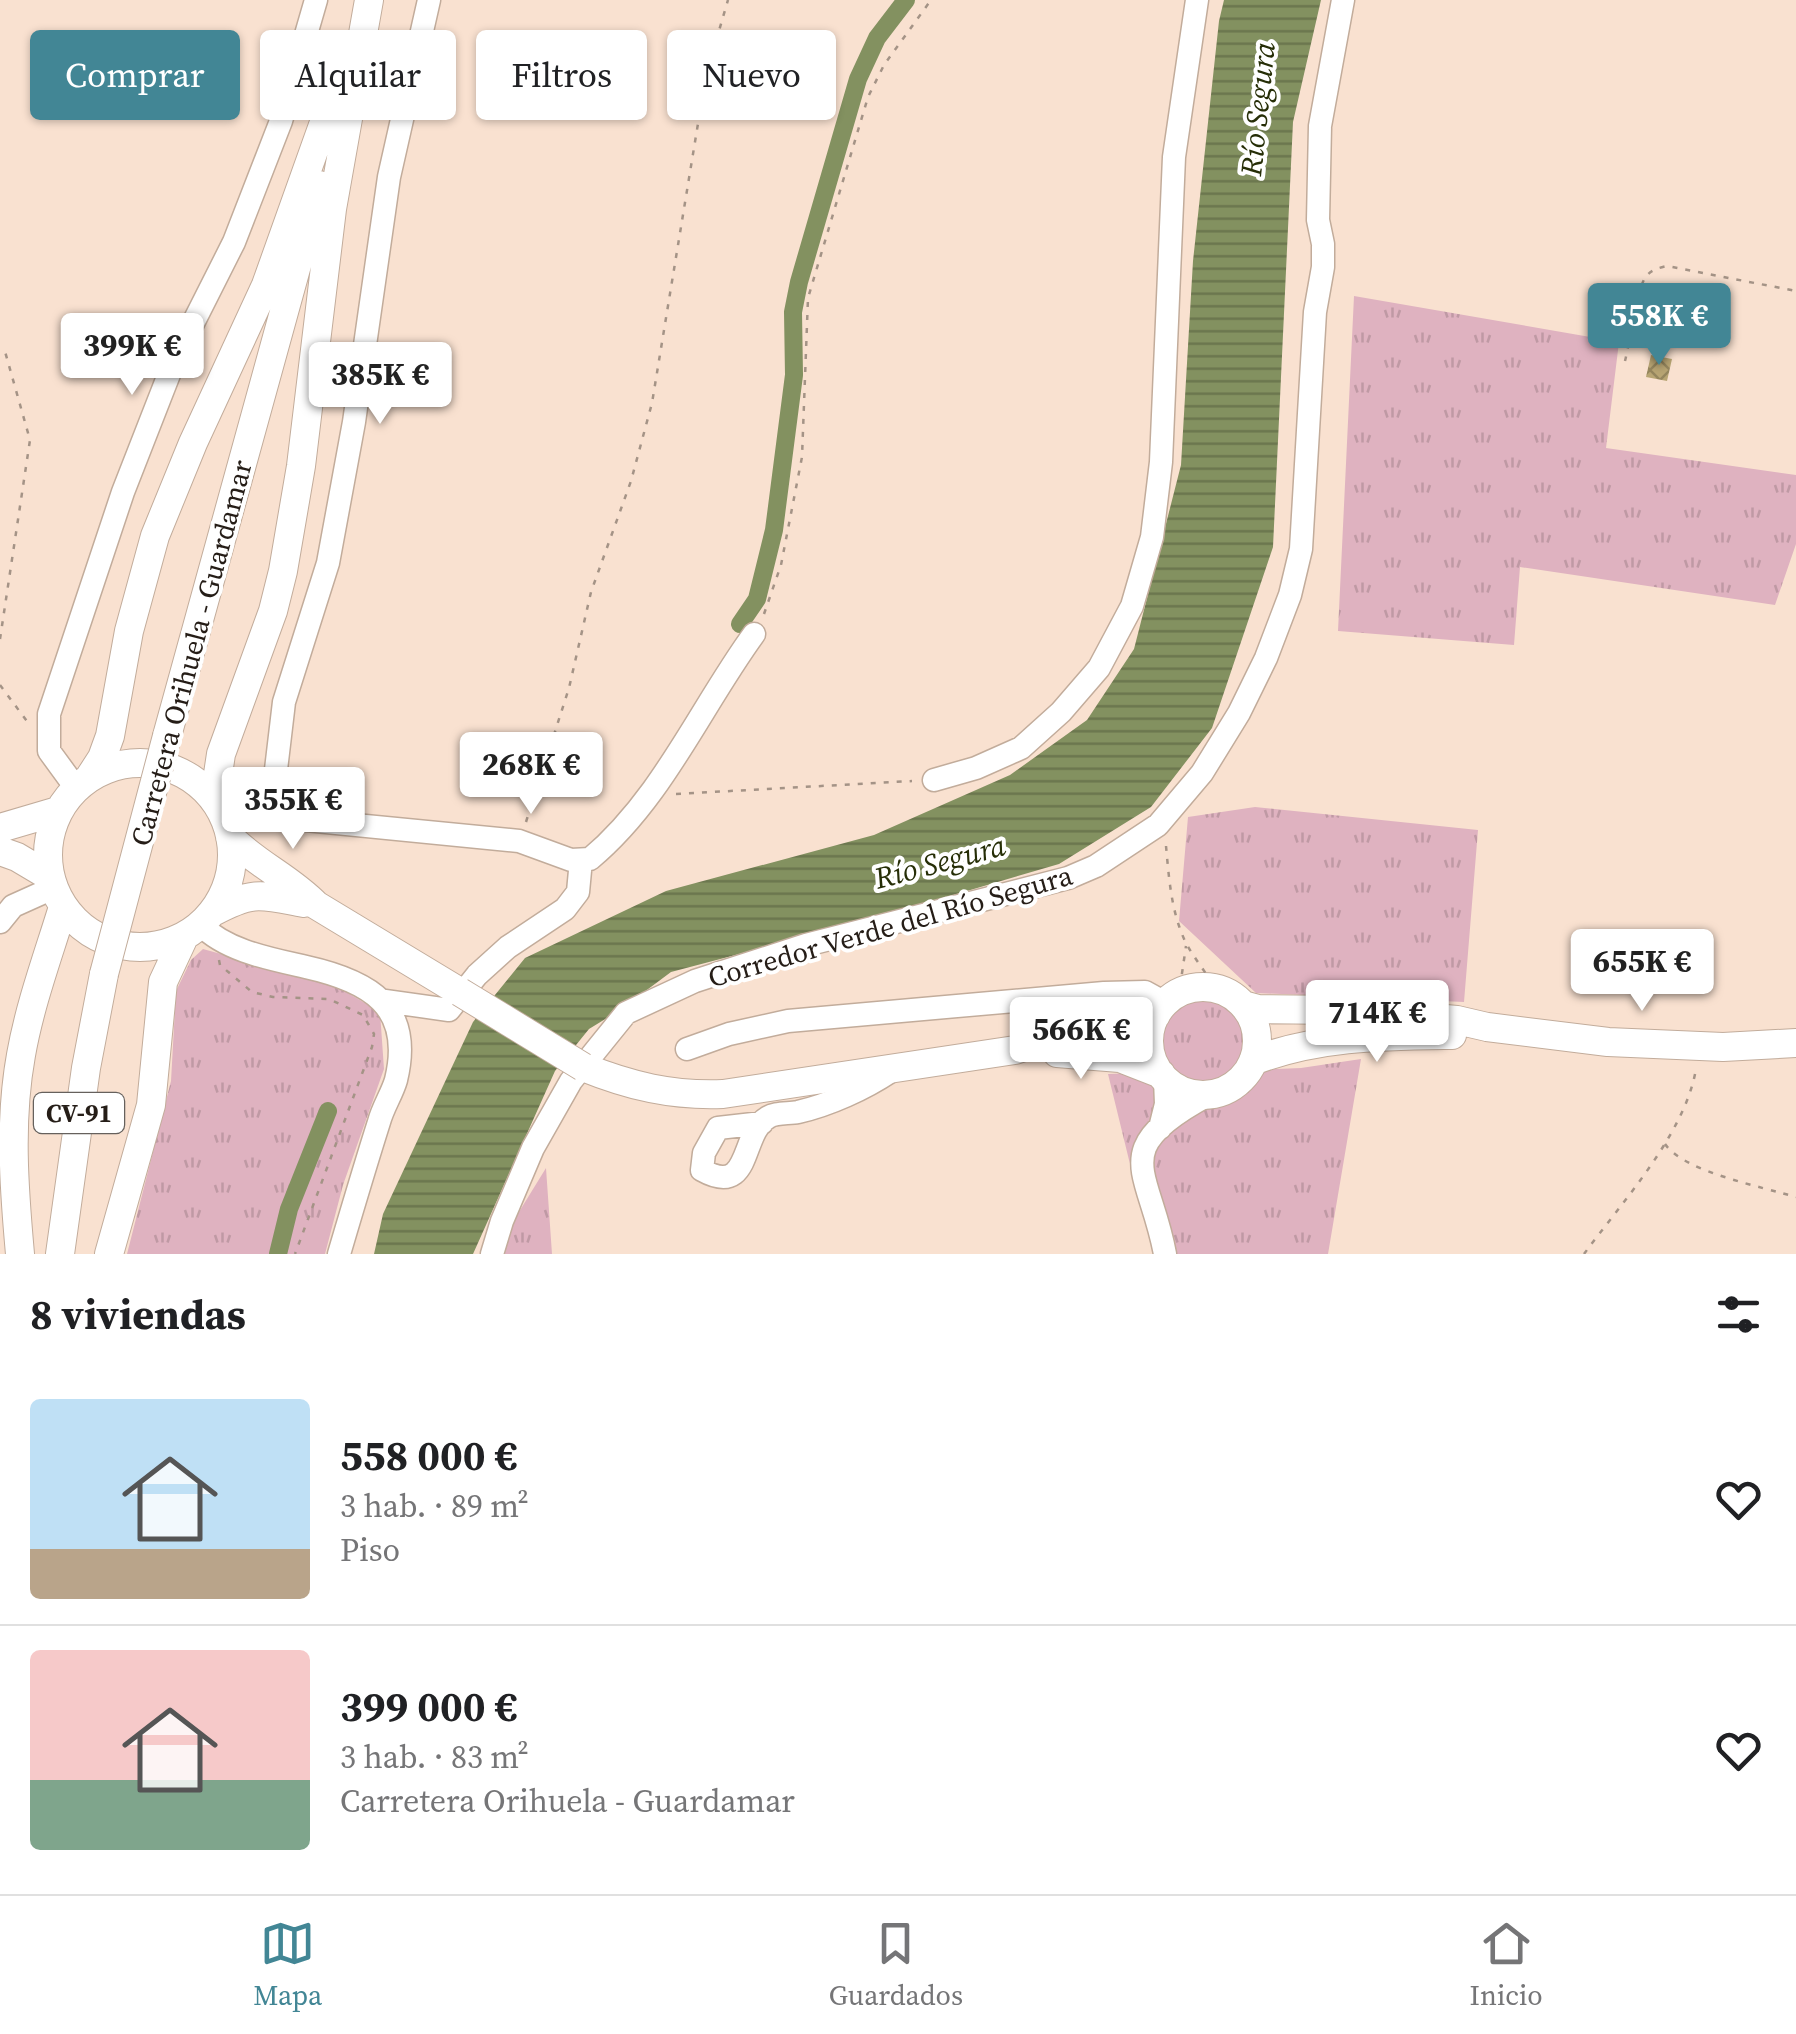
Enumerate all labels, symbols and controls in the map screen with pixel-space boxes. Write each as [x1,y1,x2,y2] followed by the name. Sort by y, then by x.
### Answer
[30,30,240,120] chip: Comprar
[260,30,456,120] chip: Alquilar
[476,30,647,120] chip: Filtros
[667,30,836,120] chip: Nuevo
[1230,40,1285,179] water label: Río Segura
[1578,283,1740,368] pin: 558K €
[1610,293,1708,337] text: 558K €
[51,313,213,398] pin: 399K €
[83,323,181,367] text: 399K €
[299,342,461,427] pin: 385K €
[331,352,429,396] text: 385K €
[121,456,261,850] street label: Carretera Orihuela - Guardamar
[450,732,612,817] pin: 268K €
[482,742,580,786] text: 268K €
[212,767,374,852] pin: 355K €
[244,777,342,821] text: 355K €
[869,824,1010,899] water label: Río Segura
[703,856,1077,996] street label: Corredor Verde del Río Segura
[1561,929,1723,1014] pin: 655K €
[1593,939,1691,983] text: 655K €
[1296,980,1458,1065] pin: 714K €
[1328,990,1426,1034] text: 714K €
[1000,997,1162,1082] pin: 566K €
[1032,1007,1130,1051] text: 566K €
[34,1093,124,1133] road number: CV-91
[30,1285,246,1343] text: 8 viviendas
[1711,1287,1766,1342] icon: filters
[340,1426,517,1484] text: 558 000 €
[110,1439,230,1559] icon: home
[1711,1472,1766,1527] icon: heart
[340,1484,529,1528] text: 3 hab. · 89 m²
[340,1528,400,1572] text: Piso
[340,1677,517,1735] text: 399 000 €
[110,1690,230,1810] icon: home
[1711,1723,1766,1778] icon: heart
[340,1735,529,1779] text: 3 hab. · 83 m²
[340,1779,795,1823] text: Carretera Orihuela - Guardamar
[253,1916,322,2014] tab: Mapa
[829,1916,963,2014] tab: Guardados
[1470,1916,1543,2014] tab: Inicio

